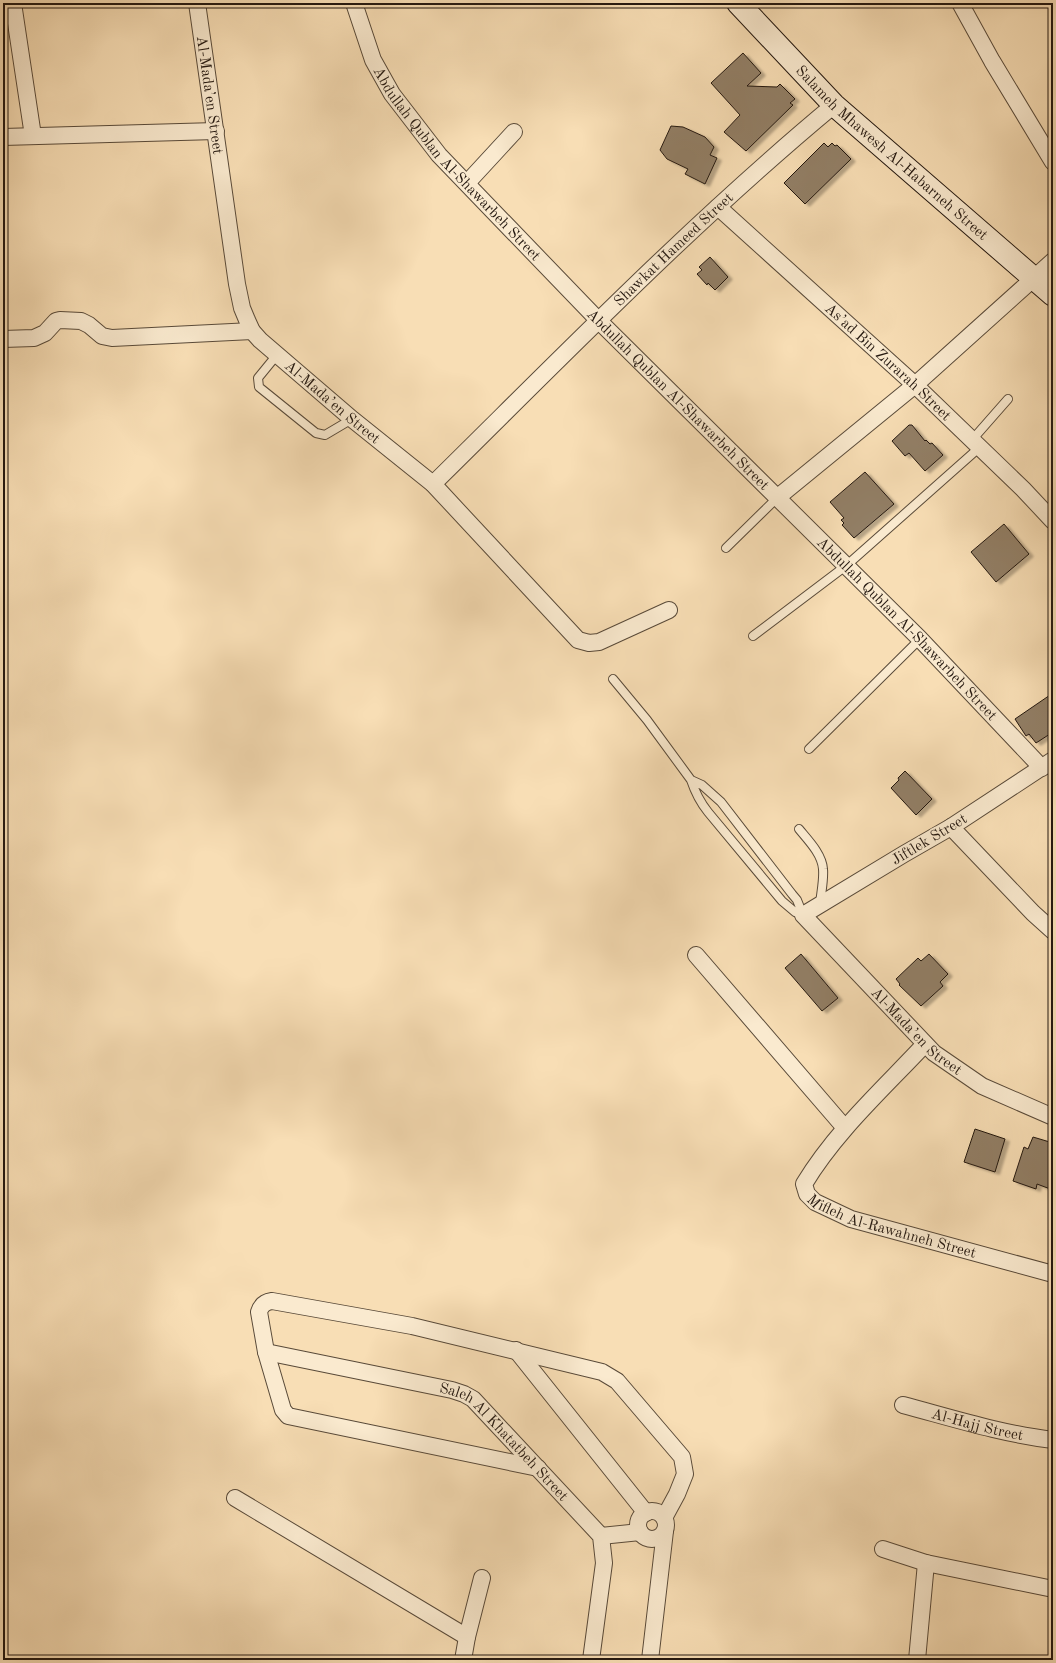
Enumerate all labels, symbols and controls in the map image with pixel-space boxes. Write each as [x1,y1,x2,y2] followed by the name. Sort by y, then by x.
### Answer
[193,35,224,156] street label: Al-Mada’en Street
[792,63,990,244] street label: Salameh Mhawesh Al-Habarneh Street
[369,65,543,264] street label: Abdullah Qublan Al-Shawarbeh Street
[612,191,737,310] street label: Shawkat Hameed Street
[821,301,953,424] street label: As’ad Bin Zurarah Street
[583,307,771,494] street label: Abdullah Qublan Al-Shawarbeh Street
[281,359,382,447] street label: Al-Mada’en Street
[813,535,999,724] street label: Abdullah Qublan Al-Shawarbeh Street
[889,812,970,869] street label: Jiftlek Street
[867,986,964,1079] street label: Al-Mada’en Street
[803,1192,977,1262] street label: Mifleh Al-Rawahneh Street
[438,1382,570,1504] street label: Saleh Al Khatatbeh Street
[929,1407,1024,1444] street label: Al-Hajj Street

